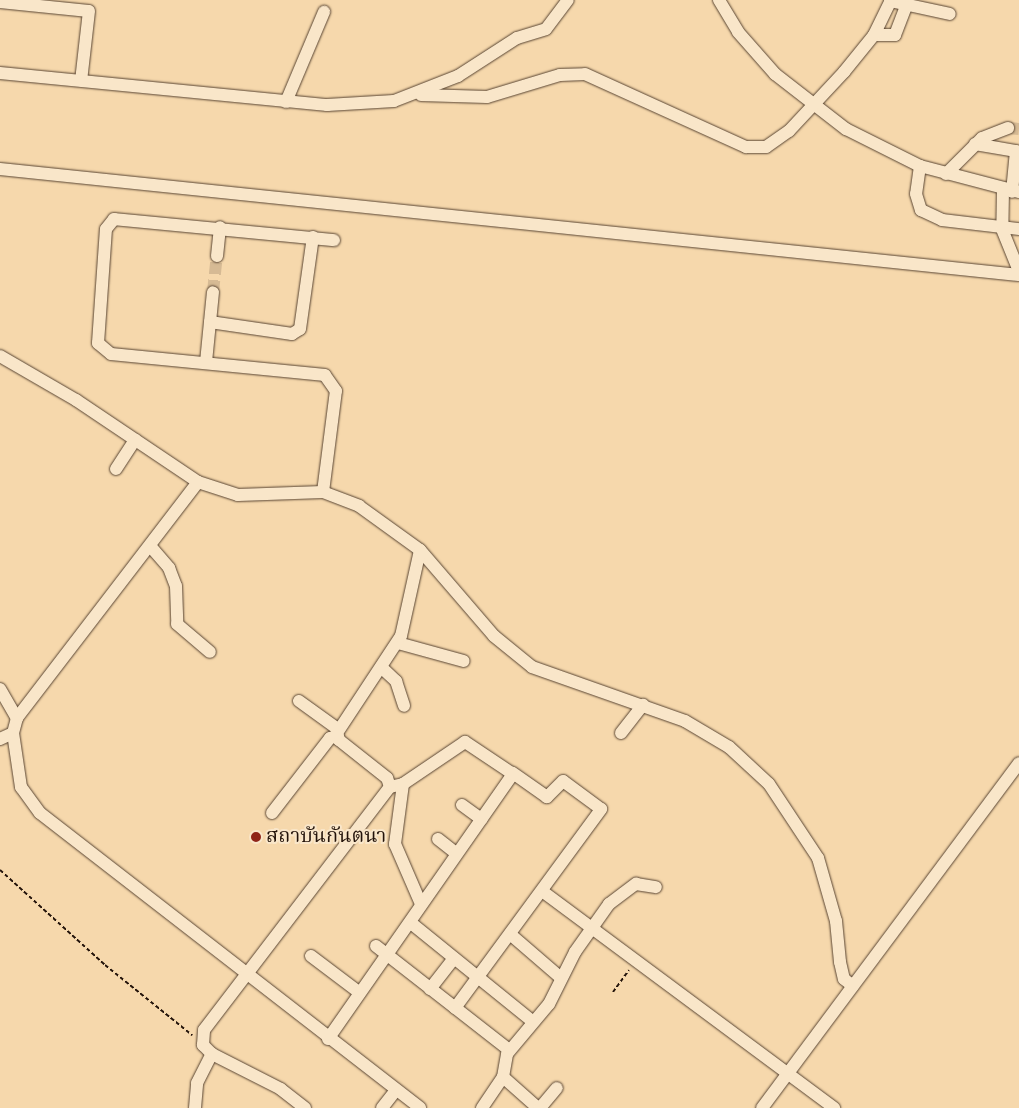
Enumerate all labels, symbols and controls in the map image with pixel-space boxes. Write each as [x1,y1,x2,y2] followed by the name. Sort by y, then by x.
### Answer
[266,825,386,849] place label: สถาบันกันตนา
[250,831,262,843] marker: สถาบันกันตนา

